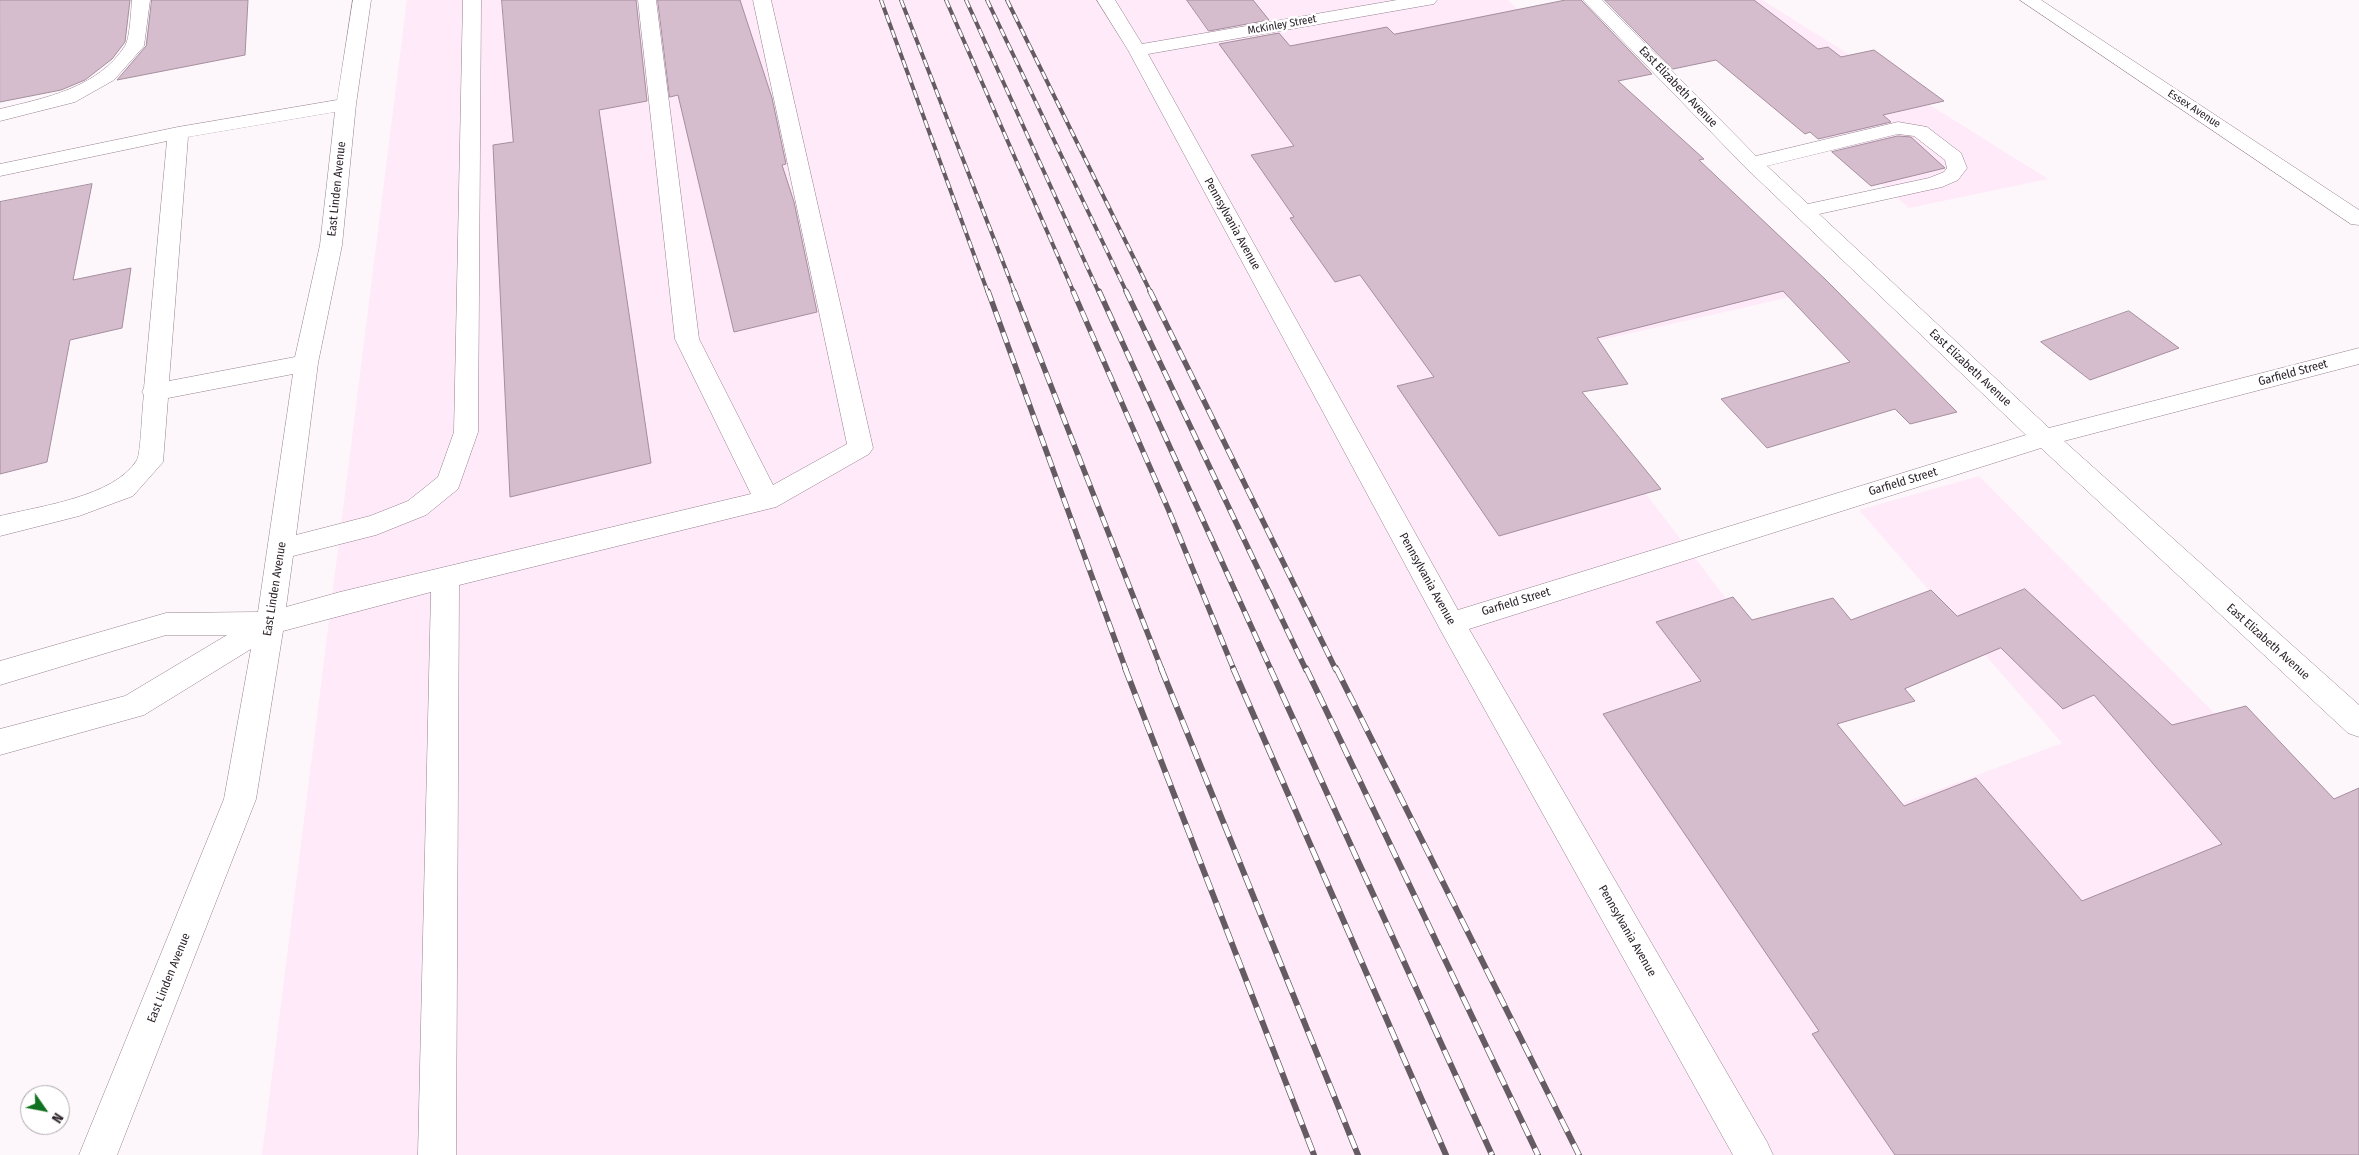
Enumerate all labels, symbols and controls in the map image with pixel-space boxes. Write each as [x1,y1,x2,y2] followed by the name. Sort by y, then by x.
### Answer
[1247,12,1317,38] street label: McKinley Street
[1636,44,1720,130] street label: East Elizabeth Avenue
[2165,87,2223,131] street label: Essex Avenue
[325,141,349,237] street label: East Linden Avenue
[1201,175,1263,273] street label: Pennsylvania Avenue
[1926,326,2014,410] street label: East Elizabeth Avenue
[2257,357,2329,389] street label: Garfield Street
[1867,465,1939,499] street label: Garfield Street
[1396,530,1458,628] street label: Pennsylvania Avenue
[260,541,290,637] street label: East Linden Avenue
[1480,585,1552,619] street label: Garfield Street
[2223,601,2313,683] street label: East Elizabeth Avenue
[1595,883,1659,979] street label: Pennsylvania Avenue
[144,931,194,1025] street label: East Linden Avenue
[20,1085,70,1135] north arrow
[48,1110,67,1126] text: N

